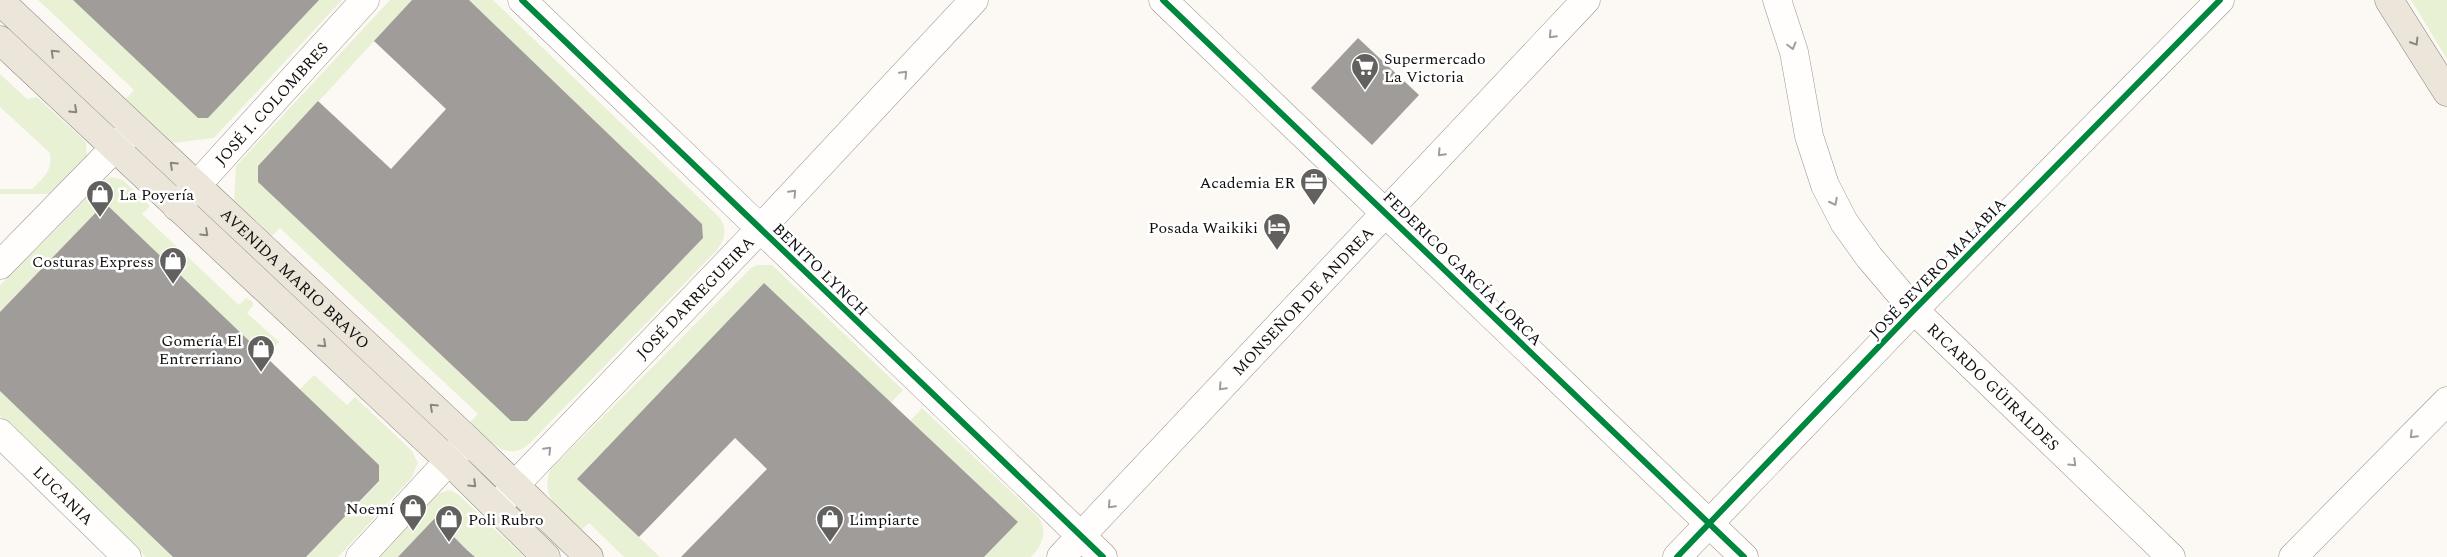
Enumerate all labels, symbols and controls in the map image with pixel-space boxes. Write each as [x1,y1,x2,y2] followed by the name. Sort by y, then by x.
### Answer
[1549,30,1558,39] one-way arrow
[2409,36,2418,45] one-way arrow
[209,37,334,171] street label: JOSÉ I. COLOMBRES
[1787,42,1797,50] one-way arrow
[1384,47,1486,89] place label: Supermercado La Victoria
[51,50,60,59] one-way arrow
[1350,52,1380,91] supermarket icon: Supermercado La Victoria
[898,71,907,80] one-way arrow
[68,104,77,113] one-way arrow
[1438,148,1447,157] one-way arrow
[169,162,178,171] one-way arrow
[1299,167,1329,206] office icon: Academia ER
[1200,171,1295,195] place label: Academia ER
[85,179,115,218] shop icon: La Poyería
[119,183,194,207] place label: La Poyería
[1377,186,1548,352] street label: FEDERICO GARCÍA LORCA
[787,190,796,199] one-way arrow
[1864,193,2012,345] street label: JOSÉ SEVERO MALABIA
[1828,197,1838,206] one-way arrow
[215,203,375,355] street label: AVENIDA MARIO BRAVO
[1262,212,1292,251] hotel icon: Posada Waikiki
[1149,216,1258,240] place label: Posada Waikiki
[767,218,874,322] street label: BENITO LYNCH
[1227,222,1380,382] street label: MONSEÑOR DE ANDREA
[199,227,208,236] one-way arrow
[631,231,760,365] street label: JOSÉ DARREGUEIRA
[158,246,188,285] shop icon: Costuras Express
[32,250,154,274] place label: Costuras Express
[1921,318,2064,457] street label: RICARDO GÜIRALDES
[159,329,242,371] place label: Gomería El Entrerriano
[246,334,276,373] shop icon: Gomería El Entrerriano
[318,338,327,347] one-way arrow
[1219,381,1228,390] one-way arrow
[429,404,438,413] one-way arrow
[2410,430,2419,439] one-way arrow
[542,447,551,456] one-way arrow
[2067,457,2076,466] one-way arrow
[27,461,99,531] street label: LUCANIA
[467,478,476,487] one-way arrow
[398,493,428,532] shop icon: Noemí
[346,497,395,521] place label: Noemí
[1108,500,1117,509] one-way arrow
[434,504,464,543] shop icon: Poli Rubro
[815,504,845,543] shop icon: Limpiarte
[468,508,544,532] place label: Poli Rubro
[849,508,920,532] place label: Limpiarte

